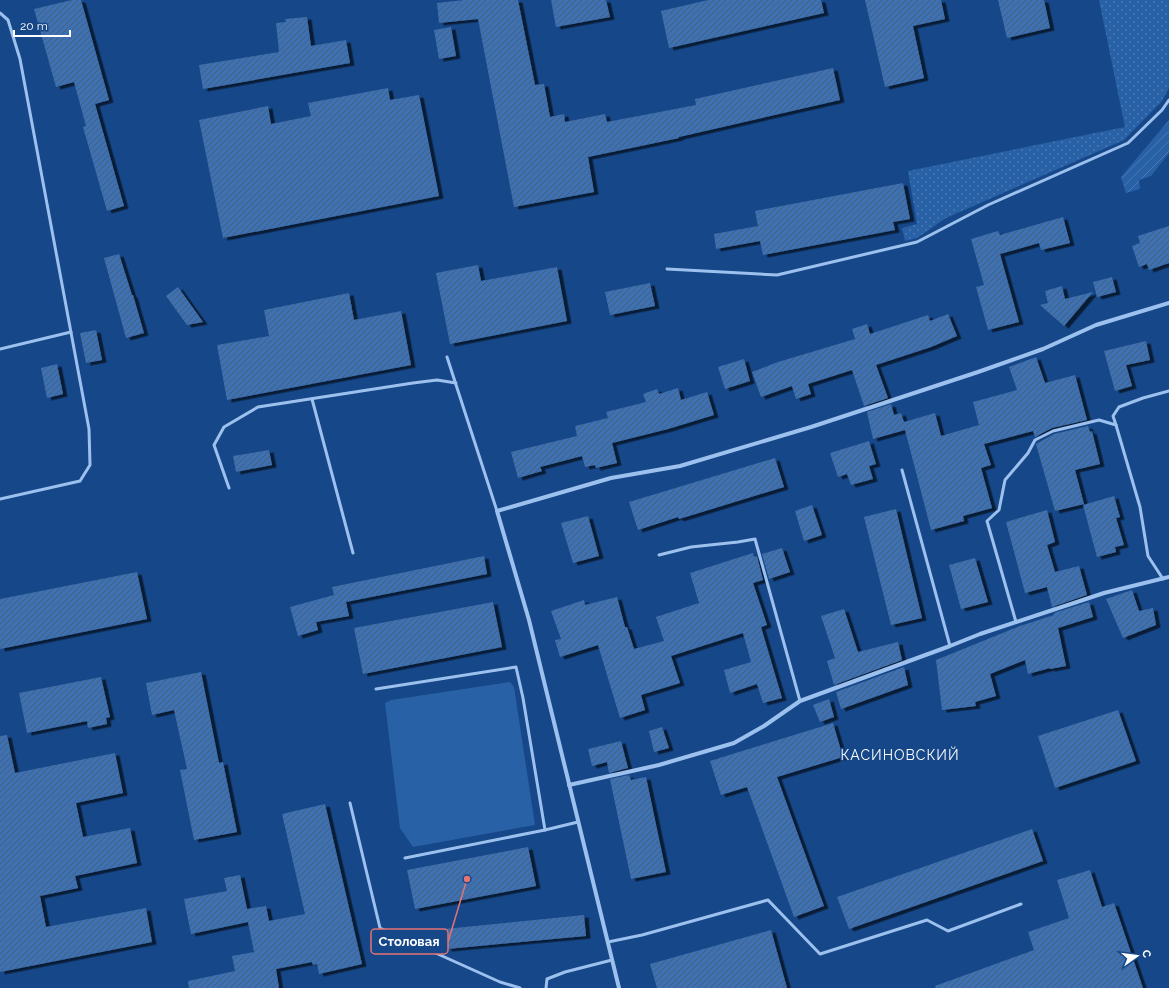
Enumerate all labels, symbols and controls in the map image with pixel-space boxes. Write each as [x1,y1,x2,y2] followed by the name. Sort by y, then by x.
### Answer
[14,12,70,38] scale bar
[20,19,48,33] text: 20 m
[840,746,960,763] district label: КАСИНОВСКИЙ
[371,929,448,954] callout: Столовая
[379,934,439,949] text: Столовая
[1117,936,1157,976] north arrow
[1139,948,1154,959] text: С

